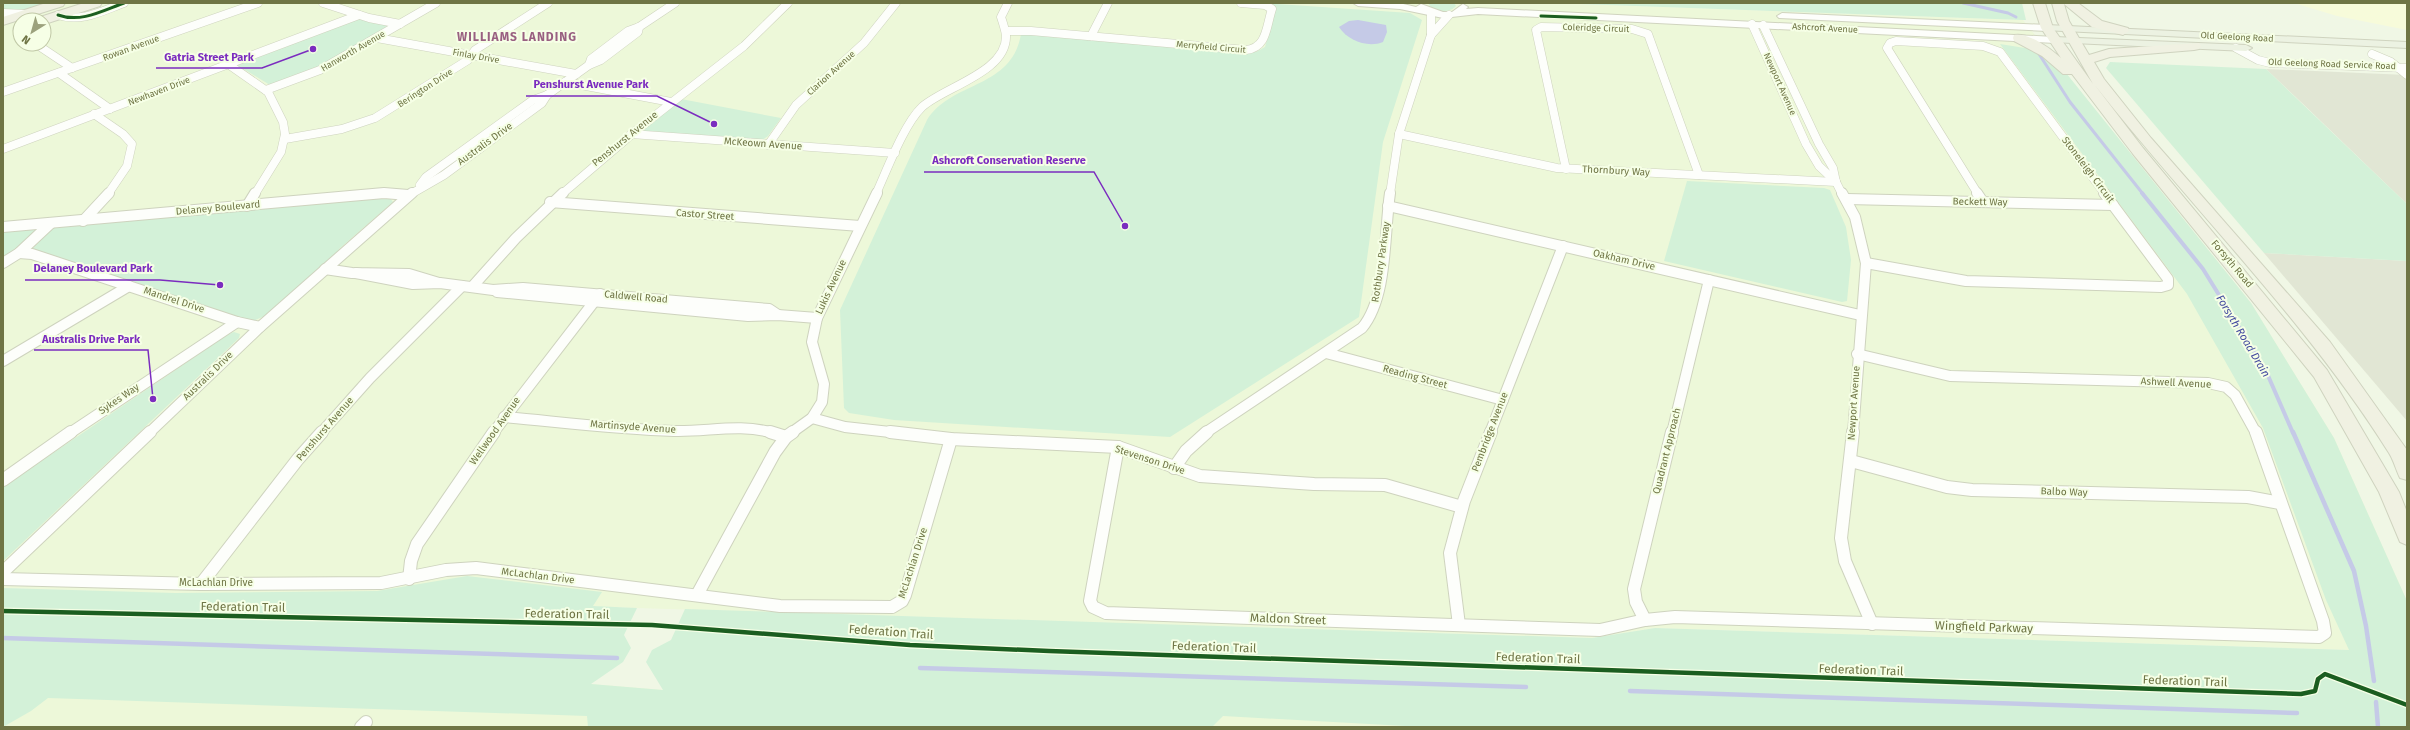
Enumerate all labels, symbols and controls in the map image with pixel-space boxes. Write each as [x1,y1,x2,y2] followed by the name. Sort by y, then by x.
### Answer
[12,12,52,52] north arrow
[1792,21,1858,35] street label: Ashcroft Avenue
[1562,22,1630,34] street label: Coleridge Circuit
[319,29,387,73] street label: Hanworth Avenue
[457,30,577,44] district label: WILLIAMS LANDING
[2200,30,2274,44] street label: Old Geelong Road
[19,32,33,47] text: N
[101,33,161,63] street label: Rowan Avenue
[1176,39,1247,55] street label: Merryfield Circuit
[156,45,262,68] callout: Gatria Street Park
[452,47,500,65] street label: Finlay Drive
[805,49,857,97] street label: Clarion Avenue
[164,51,255,64] text: Gatria Street Park
[1762,51,1798,117] street label: Newport Avenue
[2268,57,2396,71] street label: Old Geelong Road Service Road
[396,66,454,109] street label: Berington Drive
[526,73,657,96] callout: Penshurst Avenue Park
[127,75,191,107] street label: Newhaven Drive
[533,78,649,91] text: Penshurst Avenue Park
[590,109,660,169] street label: Penshurst Avenue
[455,120,515,168] street label: Australis Drive
[723,135,803,153] street label: McKeown Avenue
[2059,135,2117,206] street label: Stoneleigh Circuit
[924,149,1094,172] callout: Ashcroft Conservation Reserve
[931,154,1086,167] text: Ashcroft Conservation Reserve
[1582,163,1650,179] street label: Thornbury Way
[1952,196,2008,208] street label: Beckett Way
[175,198,261,218] street label: Delaney Boulevard
[675,207,735,223] street label: Castor Street
[1369,221,1393,303] street label: Rothbury Parkway
[2209,238,2255,290] street label: Forsyth Road
[1592,247,1656,273] street label: Oakham Drive
[25,257,160,280] callout: Delaney Boulevard Park
[813,258,849,316] street label: Lukis Avenue
[33,262,153,275] text: Delaney Boulevard Park
[142,285,206,315] street label: Mandrel Drive
[604,288,668,306] street label: Caldwell Road
[2213,293,2273,379] water label: Forsyth Road Drain
[34,327,148,350] callout: Australis Drive Park
[41,333,141,346] text: Australis Drive Park
[180,349,236,403] street label: Australis Drive
[1381,363,1449,391] street label: Reading Street
[1845,365,1863,441] street label: Newport Avenue
[2140,375,2212,391] street label: Ashwell Avenue
[96,381,142,417] street label: Sykes Way
[1469,390,1511,474] street label: Pembridge Avenue
[294,394,356,464] street label: Penshurst Avenue
[467,395,523,467] street label: Wellwood Avenue
[1651,407,1683,495] street label: Quadrant Approach
[590,418,676,436] street label: Martinsyde Avenue
[1113,443,1187,477] street label: Stevenson Drive
[2040,485,2088,499] street label: Balbo Way
[896,526,930,600] street label: McLachlan Drive
[501,566,575,586] street label: McLachlan Drive
[179,577,253,589] street label: McLachlan Drive
[200,599,286,615] street label: Federation Trail
[524,606,610,622] street label: Federation Trail
[1250,611,1327,627] street label: Maldon Street
[1935,618,2033,636] street label: Wingfield Parkway
[848,622,934,642] street label: Federation Trail
[1171,639,1257,655] street label: Federation Trail
[1495,650,1581,666] street label: Federation Trail
[1818,662,1904,678] street label: Federation Trail
[2142,673,2228,689] street label: Federation Trail

